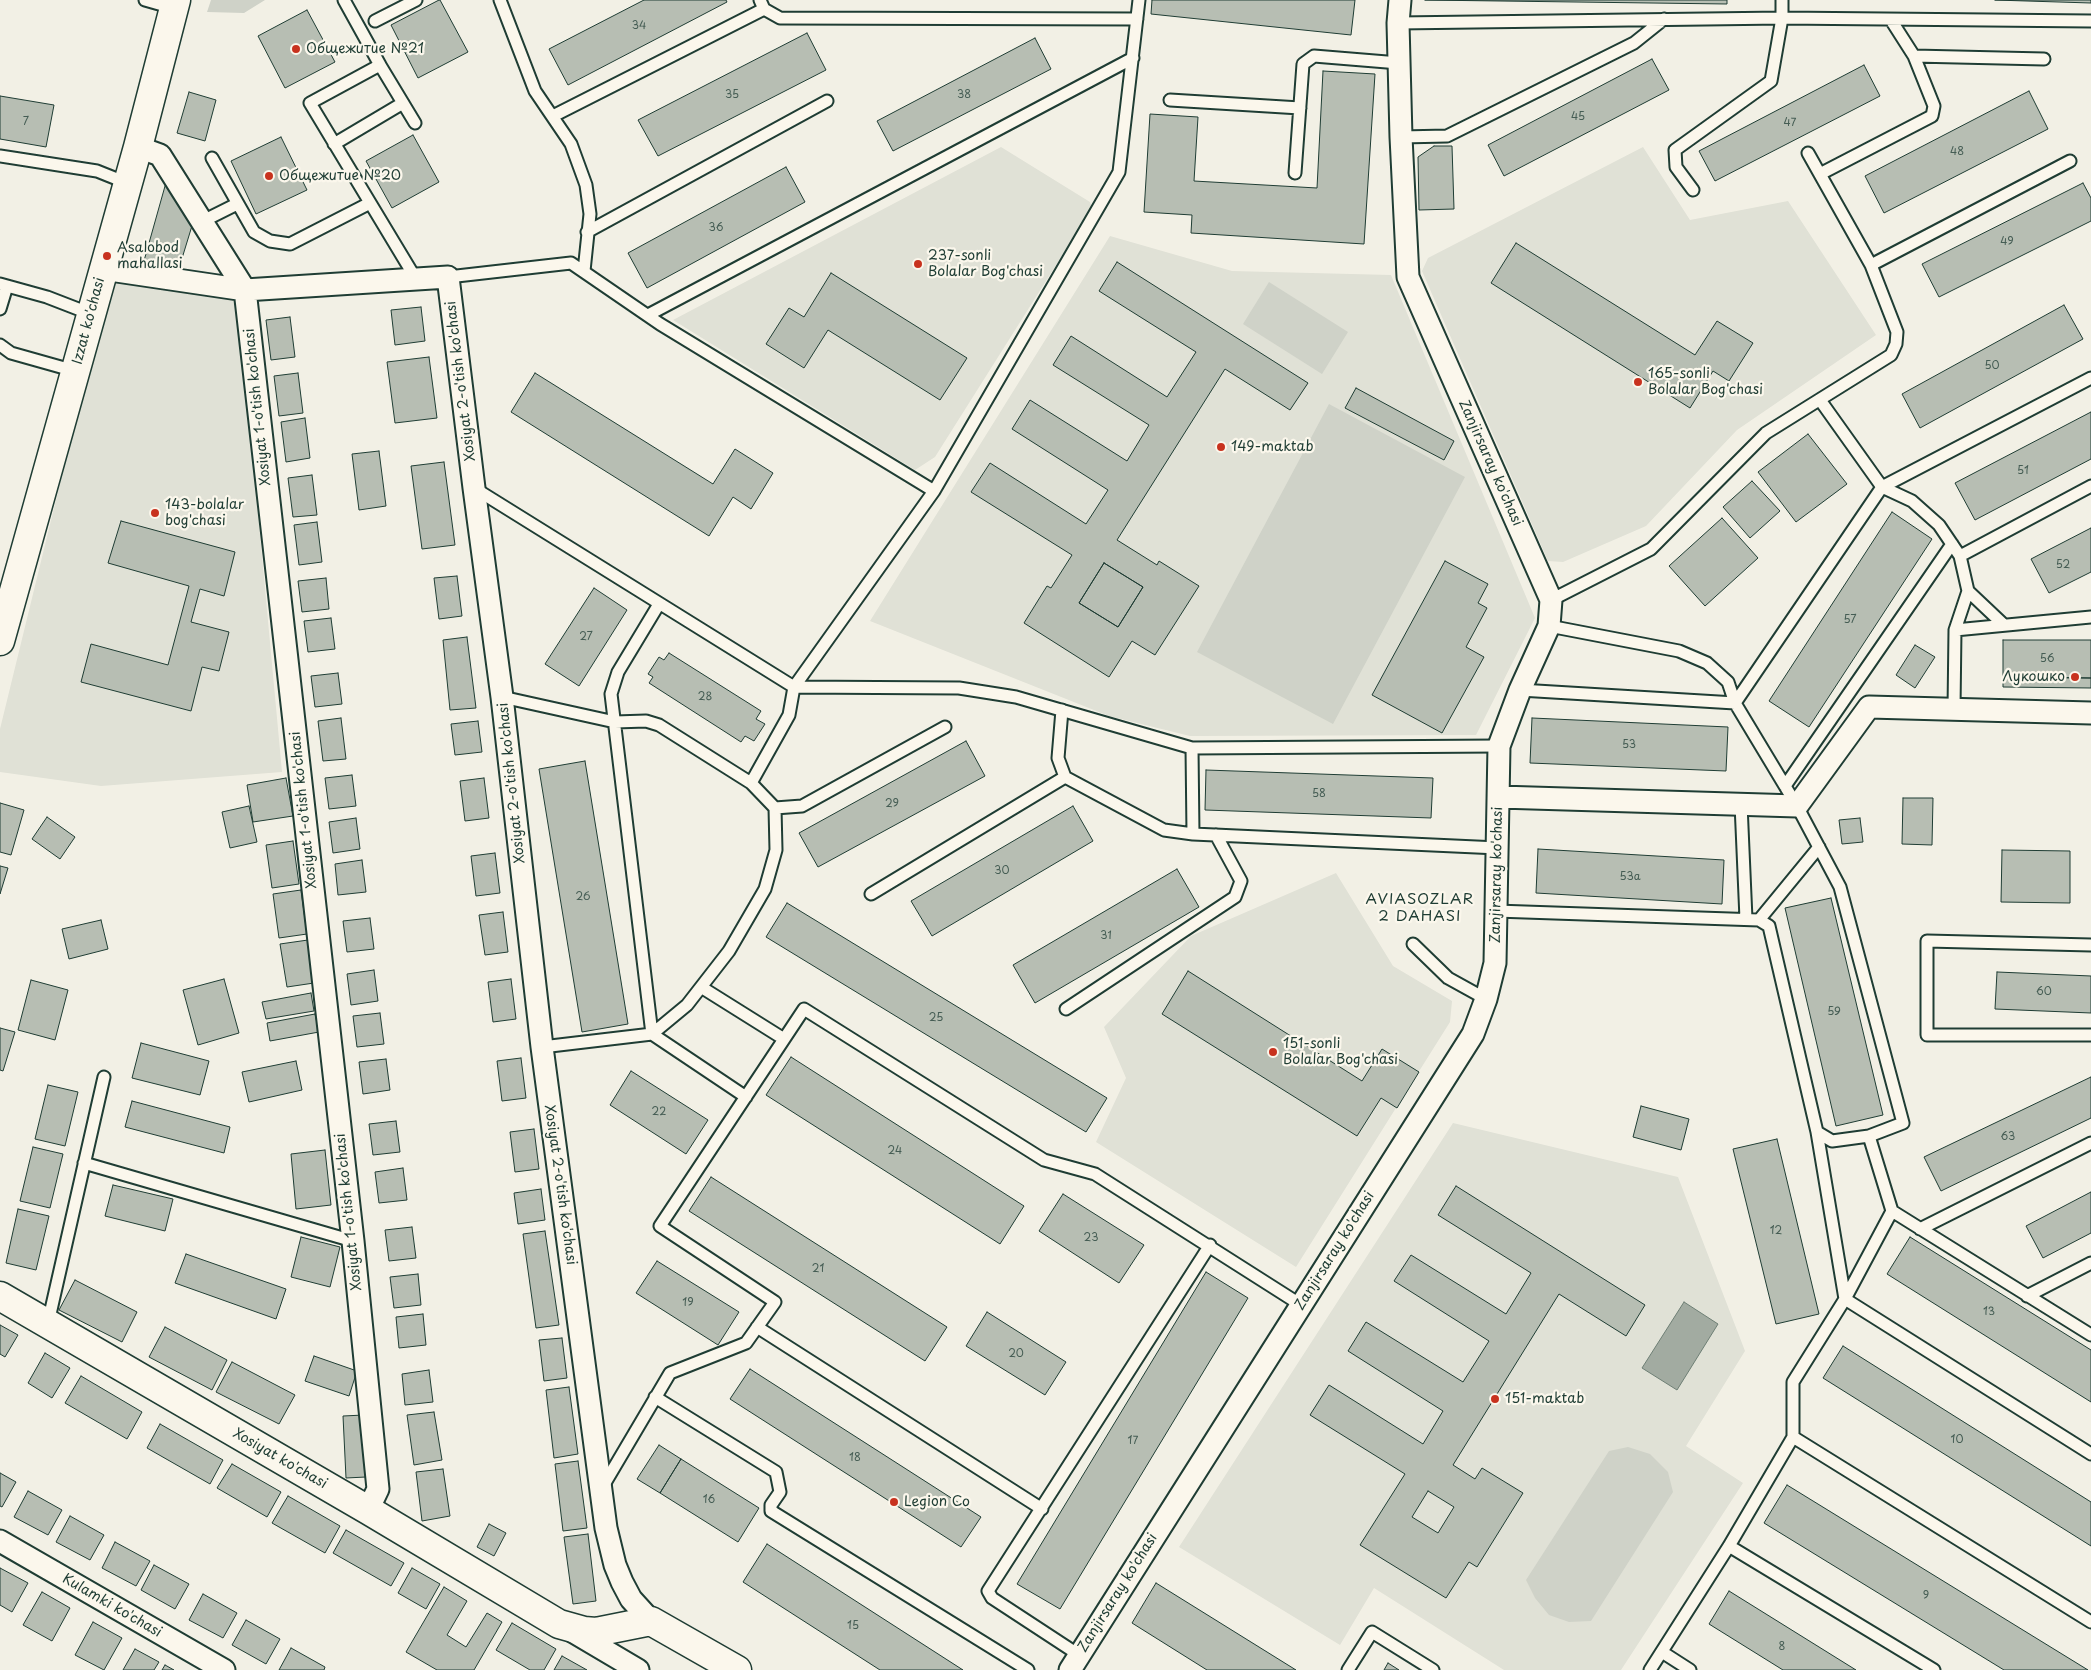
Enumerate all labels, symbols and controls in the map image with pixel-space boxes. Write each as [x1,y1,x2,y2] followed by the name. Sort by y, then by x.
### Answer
[632,19,646,33] house number: 34
[306,41,424,57] place label: Общежитие №21
[290,43,302,55] marker: Общежитие №21
[725,88,739,102] house number: 35
[957,88,971,102] house number: 38
[1571,110,1585,124] house number: 45
[23,115,29,129] house number: 7
[1784,116,1796,130] house number: 47
[1950,145,1964,159] house number: 48
[279,168,401,184] place label: Общежитие №20
[263,170,275,182] marker: Общежитие №20
[709,221,723,235] house number: 36
[2000,235,2014,249] house number: 49
[117,240,183,272] place label: Asalobod mahallasi
[928,248,1043,280] place label: 237-sonli Bolalar Bog'chasi
[101,250,113,262] marker: Asalobod mahallasi
[912,258,924,270] marker: 237-sonli Bolalar Bog'chasi
[69,276,109,366] street label: Izzat ko'chasi
[443,300,479,462] street label: Xosiyat 2-o'tish ko'chasi
[241,328,275,486] street label: Xosiyat 1-o'tish ko'chasi
[1984,359,2000,373] house number: 50
[1648,366,1763,398] place label: 165-sonli Bolalar Bog'chasi
[1632,376,1644,388] marker: 165-sonli Bolalar Bog'chasi
[1455,397,1525,529] street label: Zanjirsaray ko'chasi
[1231,439,1313,455] place label: 149-maktab
[1215,441,1227,453] marker: 149-maktab
[2017,464,2029,478] house number: 51
[165,497,244,530] place label: 143-bolalar bog'chasi
[149,507,161,519] marker: 143-bolalar bog'chasi
[2056,558,2070,572] house number: 52
[1843,613,1857,627] house number: 57
[579,630,593,644] house number: 27
[2040,652,2054,666] house number: 56
[2003,669,2065,685] place label: Лукошко
[2069,671,2081,683] marker: Лукошко
[698,690,712,704] house number: 28
[495,702,529,864] street label: Xosiyat 2-o'tish ko'chasi
[287,731,321,889] street label: Xosiyat 1-o'tish ko'chasi
[1622,738,1636,752] house number: 53
[1312,787,1326,801] house number: 58
[885,797,899,811] house number: 29
[1487,807,1507,943] street label: Zanjirsaray ko'chasi
[994,864,1010,878] house number: 30
[1620,870,1640,884] house number: 53а
[575,890,591,904] house number: 26
[1365,891,1475,926] district label: AVIASOZLAR 2 DAHASI
[1100,929,1112,943] house number: 31
[2036,985,2052,999] house number: 60
[1827,1005,1841,1019] house number: 59
[929,1011,943,1025] house number: 25
[1283,1036,1398,1068] place label: 151-sonli Bolalar Bog'chasi
[1267,1046,1279,1058] marker: 151-sonli Bolalar Bog'chasi
[540,1104,580,1266] street label: Xosiyat 2-o'tish ko'chasi
[652,1105,666,1119] house number: 22
[2001,1130,2015,1144] house number: 63
[332,1133,366,1291] street label: Xosiyat 1-o'tish ko'chasi
[888,1144,902,1158] house number: 24
[1292,1189,1378,1313] street label: Zanjirsaray ko'chasi
[1770,1224,1782,1238] house number: 12
[1084,1231,1098,1245] house number: 23
[812,1262,824,1276] house number: 21
[682,1296,694,1310] house number: 19
[1983,1305,1995,1319] house number: 13
[1008,1347,1024,1361] house number: 20
[1505,1391,1584,1407] place label: 151-maktab
[1489,1393,1501,1405] marker: 151-maktab
[230,1425,330,1493] street label: Xosiyat ko'chasi
[1951,1433,1963,1447] house number: 10
[1128,1434,1138,1448] house number: 17
[849,1451,861,1465] house number: 18
[703,1493,715,1507] house number: 16
[904,1494,970,1510] place label: Legion Co
[888,1496,900,1508] marker: Legion Co
[1075,1531,1161,1655] street label: Zanjirsaray ko'chasi
[59,1571,165,1641] street label: Kulamki ko'chasi
[1923,1589,1929,1603] house number: 9
[847,1619,859,1633] house number: 15
[1779,1640,1785,1654] house number: 8

